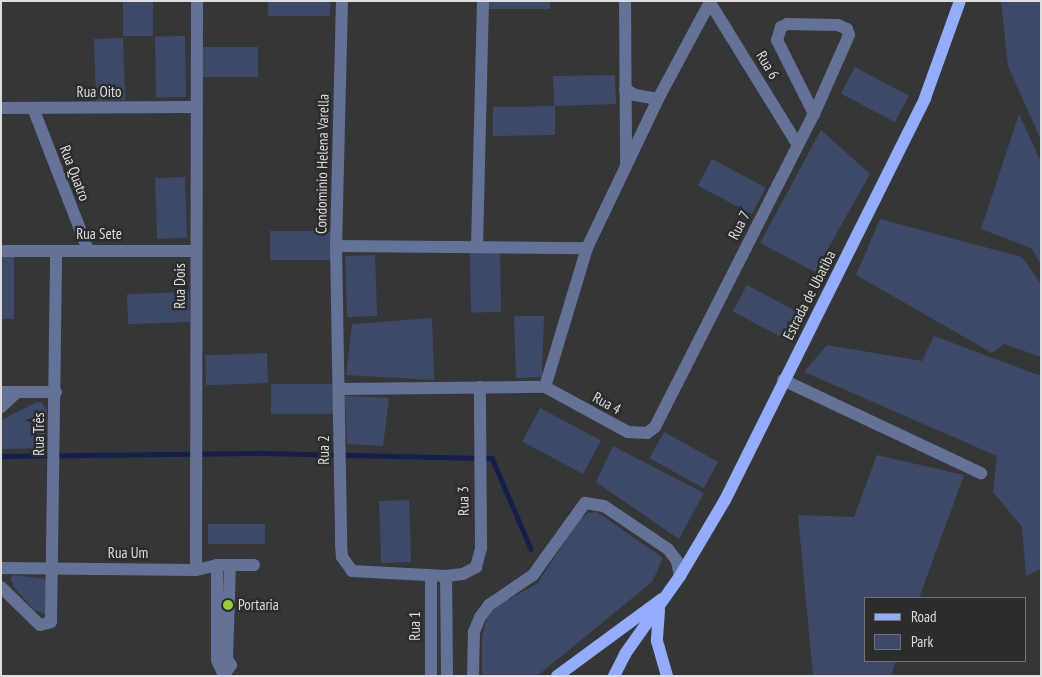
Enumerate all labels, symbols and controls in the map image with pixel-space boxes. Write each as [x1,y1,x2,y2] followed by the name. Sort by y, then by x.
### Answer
[753,48,783,82] street label: Rua 6
[77,83,121,101] street label: Rua Oito
[312,94,332,234] street label: Condominio Helena Varella
[56,143,94,203] street label: Rua Quatro
[724,208,754,242] street label: Rua 7
[76,225,122,243] street label: Rua Sete
[779,247,839,343] street label: Estrada de Ubatiba
[171,263,189,309] street label: Rua Dois
[590,388,624,418] street label: Rua 4
[30,412,48,456] street label: Rua Três
[315,435,333,465] street label: Rua 2
[454,486,472,516] street label: Rua 3
[108,544,148,562] street label: Rua Um
[238,596,279,614] place label: Portaria
[864,597,1027,662] legend
[222,599,234,611] marker: Portaria
[911,607,937,626] text: Road
[406,611,424,641] street label: Rua 1
[911,632,933,651] text: Park

